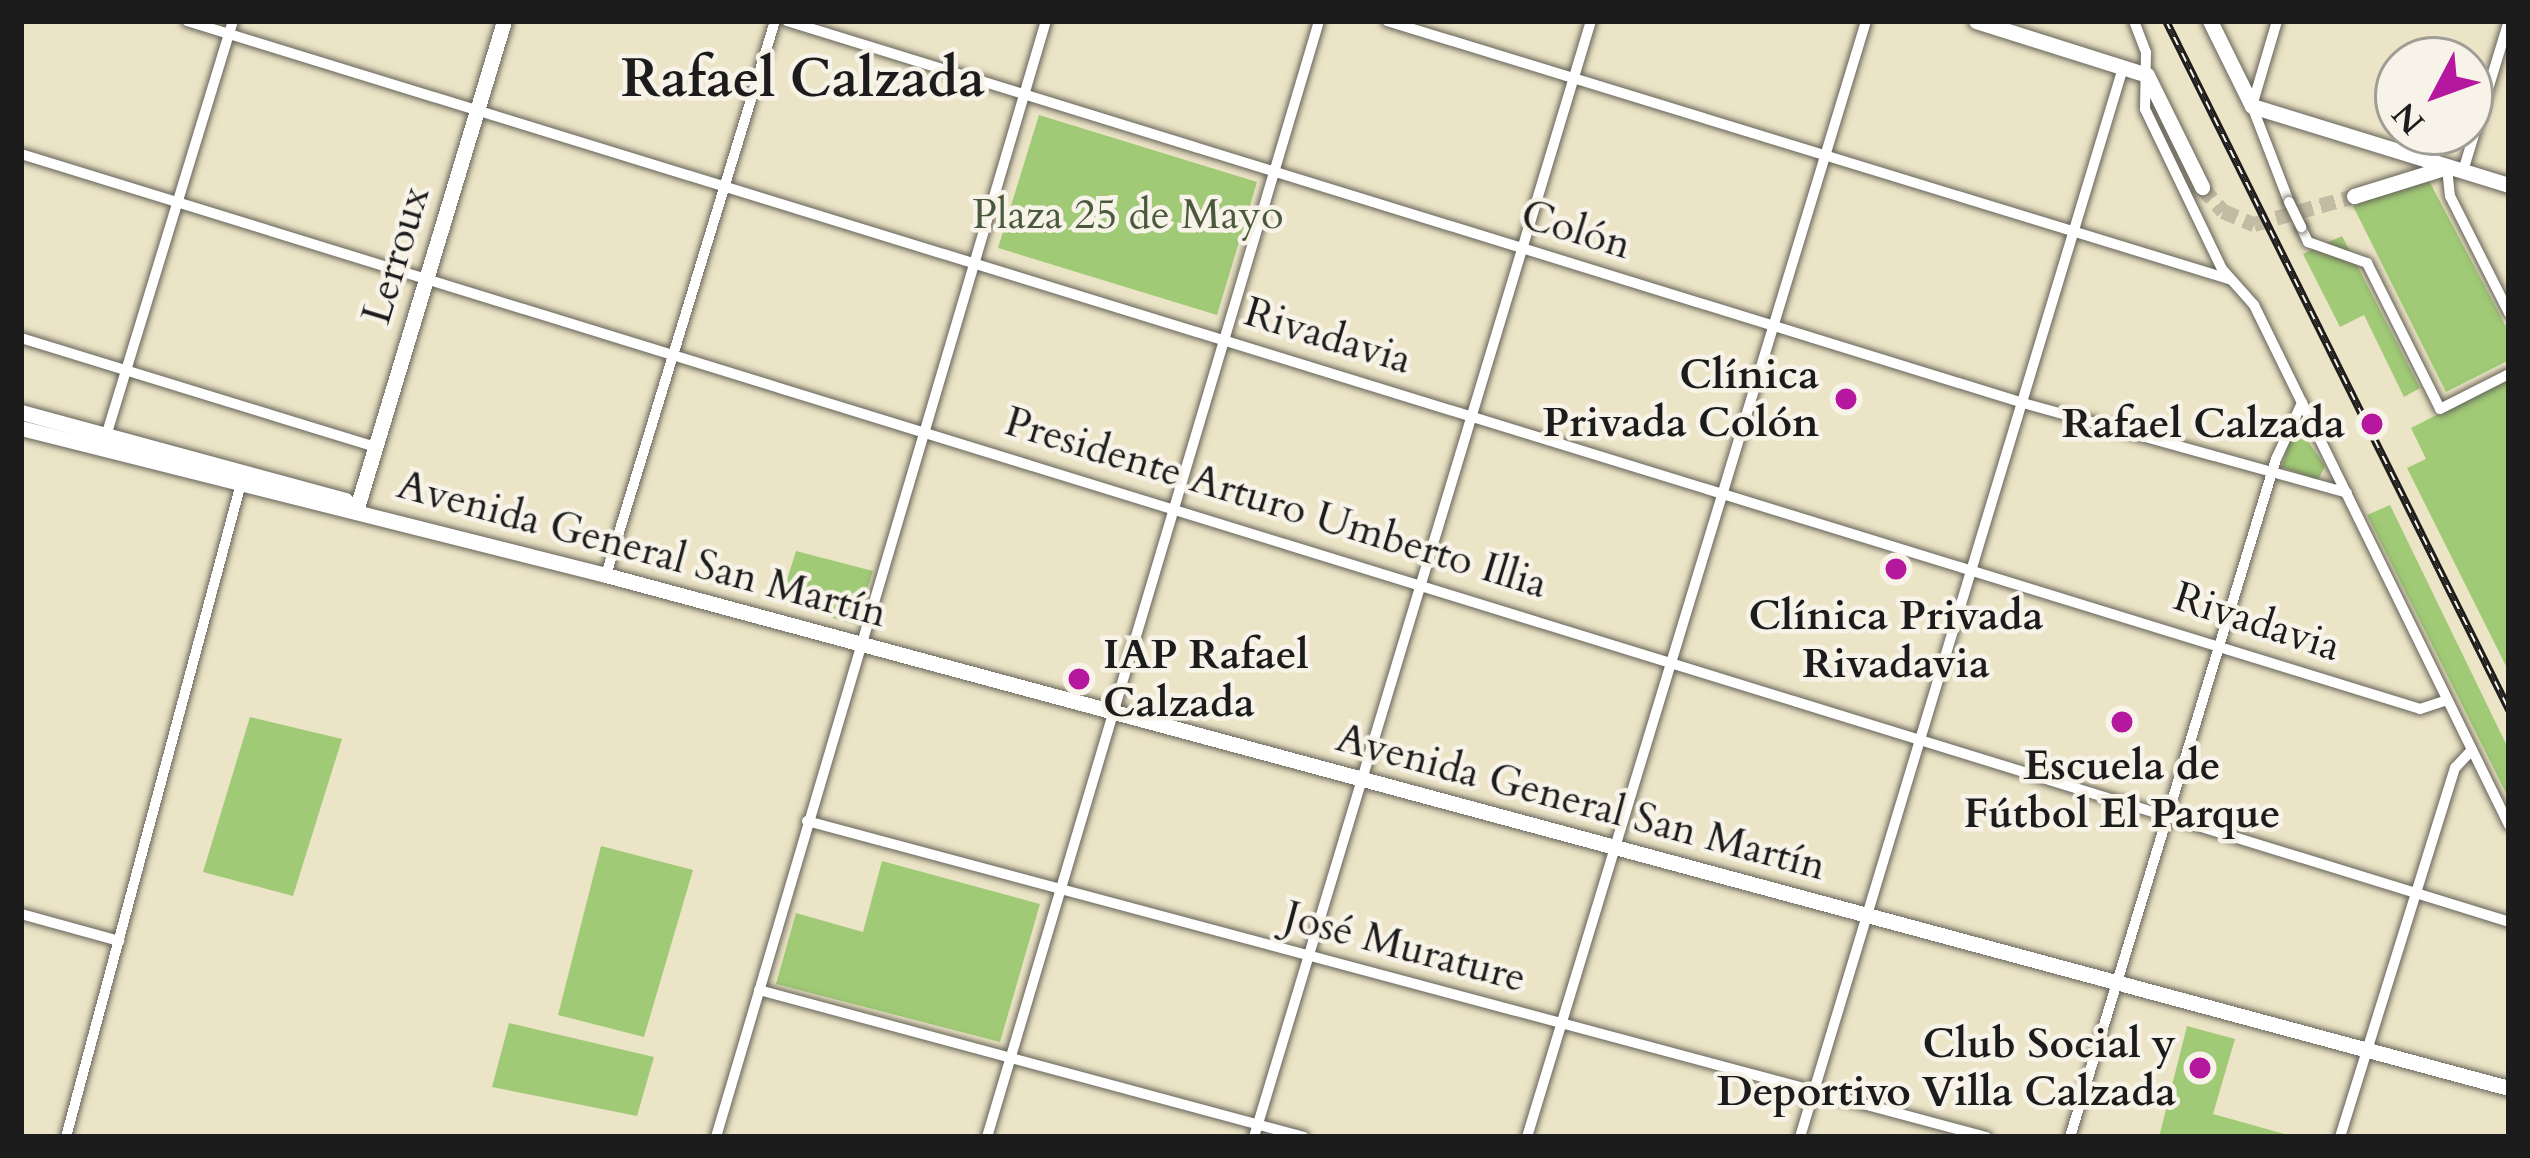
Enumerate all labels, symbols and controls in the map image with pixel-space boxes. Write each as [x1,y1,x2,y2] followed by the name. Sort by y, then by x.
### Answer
[2374,36,2494,156] north arrow
[621,48,985,112] district label: Rafael Calzada
[2382,92,2435,144] text: N
[351,180,441,330] street label: Lerroux
[972,190,1284,240] park label: Plaza 25 de Mayo
[1515,190,1637,270] street label: Colón
[1238,287,1418,385] street label: Rivadavia
[1543,350,1819,448] place label: Clínica Privada Colón
[1830,383,1862,415] marker: Clínica Privada Colón
[999,396,1553,610] street label: Presidente Arturo Umberto Illia
[2062,399,2345,449] place label: Rafael Calzada
[2356,408,2388,440] marker: Rafael Calzada
[392,459,892,639] street label: Avenida General San Martín
[1880,553,1912,585] marker: Clínica Privada Rivadavia
[2167,571,2347,673] street label: Rivadavia
[1748,591,2044,690] place label: Clínica Privada Rivadavia
[1103,630,1309,728] place label: IAP Rafael Calzada
[1066,666,1092,692] marker: IAP Rafael Calzada
[2109,709,2135,735] marker: Escuela de Fútbol El Parque
[1331,712,1831,892] street label: Avenida General San Martín
[1963,741,2281,840] place label: Escuela de Fútbol El Parque
[1279,891,1531,1003] street label: José Murature
[1717,1019,2176,1118] place label: Club Social y Deportivo Villa Calzada
[2187,1055,2213,1081] marker: Club Social y Deportivo Villa Calzada

